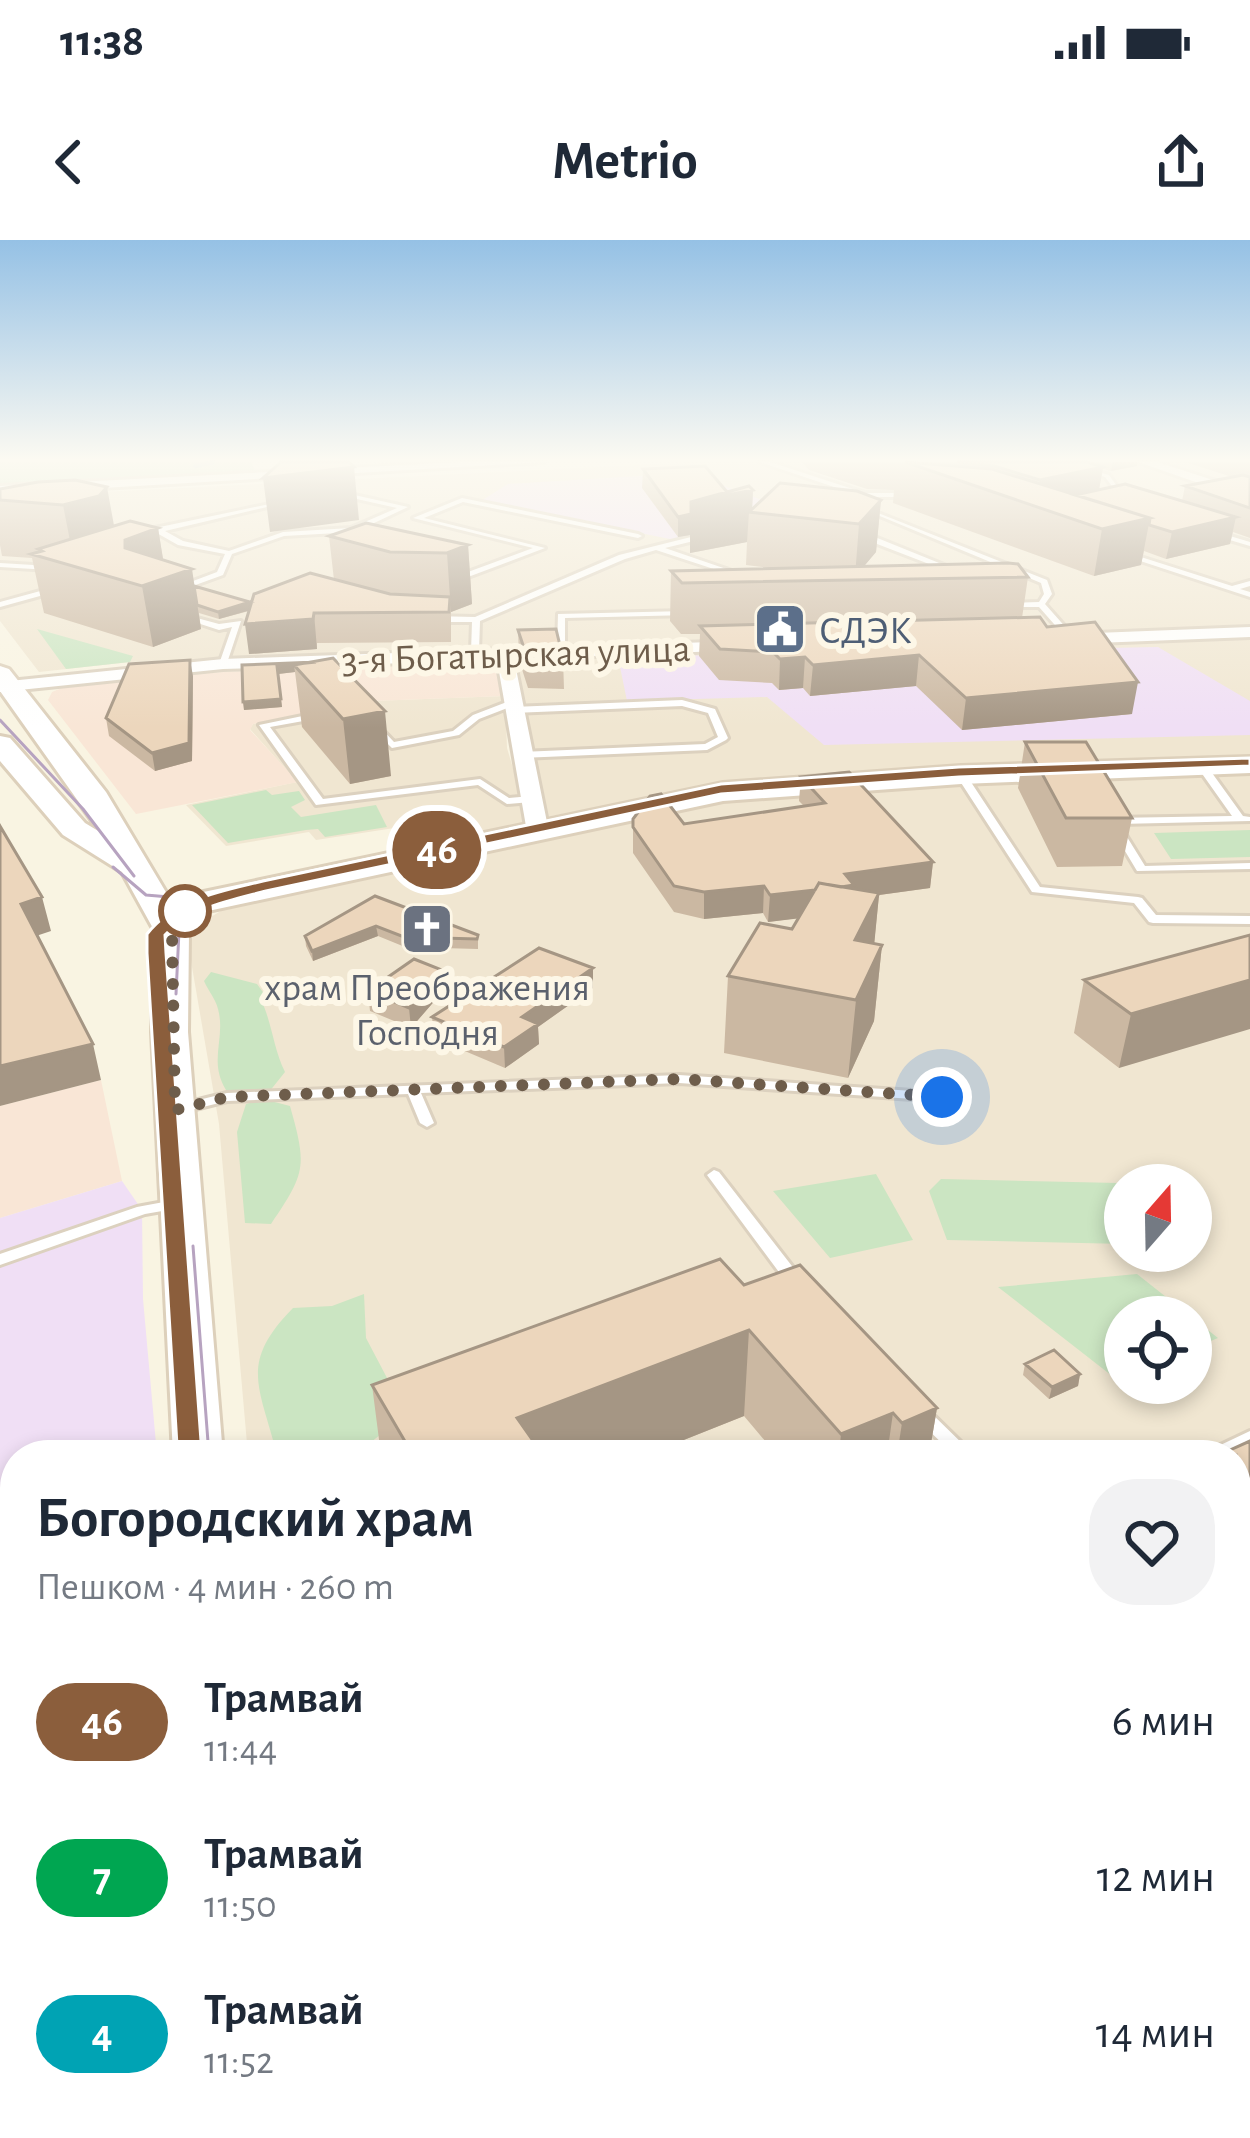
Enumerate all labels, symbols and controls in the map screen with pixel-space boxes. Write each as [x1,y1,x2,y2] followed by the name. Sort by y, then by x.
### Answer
[60,19,144,64] text: 11:38
[36,129,102,195] icon: back
[1148,129,1214,195] icon: share
[552,135,698,189] text: Metrio
[752,601,808,657] public building icon: СДЭК
[819,612,912,651] place label: СДЭК
[341,630,691,681] street label: 3-я Богатырская улица
[383,811,491,889] line badge: 46
[416,829,458,871] text: 46
[160,886,210,936] unlabelled marker
[399,901,455,957] church icon: храм Преображения Господня
[264,969,590,1053] place label: храм Преображения Господня
[912,1067,972,1127] your location
[1104,1164,1212,1272] north arrow
[1104,1164,1212,1404] map controls
[1104,1296,1212,1404] button: locate
[1089,1479,1215,1605] button: heart
[36,1490,474,1547] text: Богородский храм
[36,1568,394,1607] text: Пешком · 4 мин · 260 m
[204,1676,364,1721] text: Трамвай
[1112,1699,1215,1744] text: 6 мин
[81,1701,123,1743] text: 46
[204,1730,277,1769] text: 11:44
[204,1832,364,1877] text: Трамвай
[1097,1855,1215,1900] text: 12 мин
[93,1857,111,1899] text: 7
[204,1886,277,1925] text: 11:50
[204,1988,364,2033] text: Трамвай
[1096,2011,1215,2056] text: 14 мин
[91,2013,113,2055] text: 4
[204,2042,274,2081] text: 11:52

